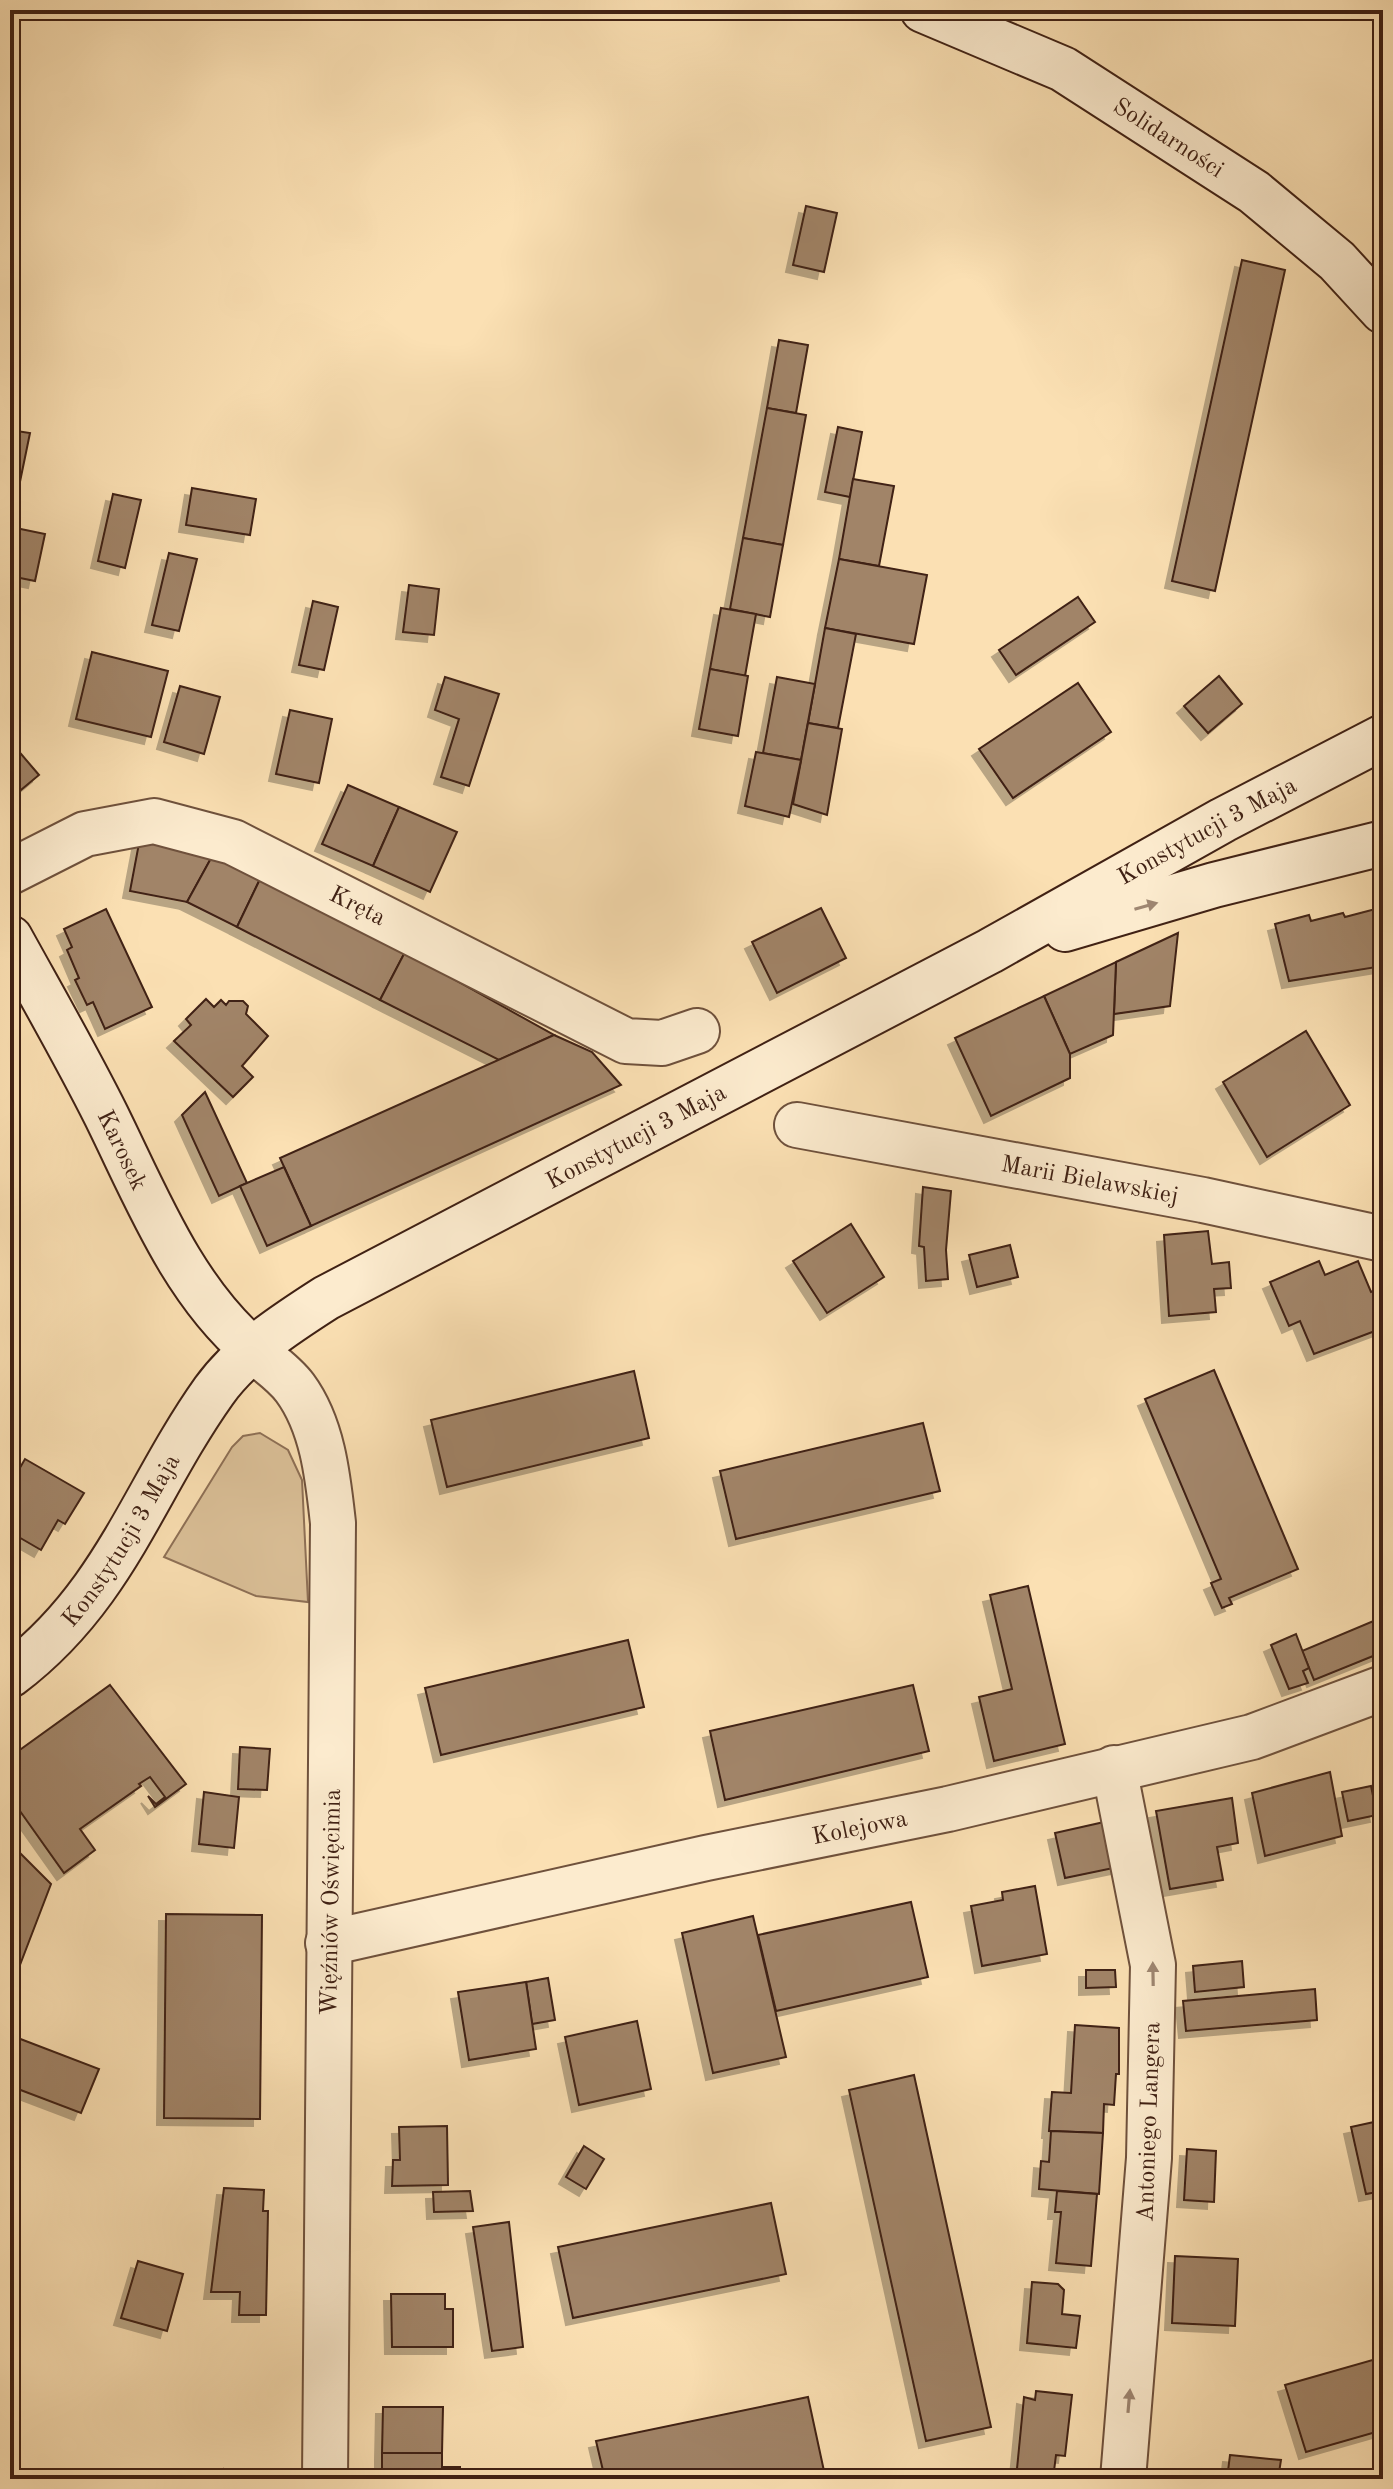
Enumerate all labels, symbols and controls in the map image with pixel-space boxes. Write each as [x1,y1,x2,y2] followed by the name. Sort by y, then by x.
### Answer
[1108,95,1227,183] street label: Solidarności
[1115,774,1301,890] street label: Konstytucji 3 Maja
[325,883,389,931] street label: Kręta
[1134,899,1158,912] one-way arrow
[543,1081,731,1195] street label: Konstytucji 3 Maja
[92,1107,150,1195] street label: Karosek
[999,1153,1180,1209] street label: Marii Bielawskiej
[58,1451,185,1632] street label: Konstytucji 3 Maja
[318,1788,346,2016] street label: Więźniów Oświęcimia
[810,1808,910,1850] street label: Kolejowa
[1146,1961,1159,1986] one-way arrow
[1135,2021,1165,2223] street label: Antoniego Langera
[1123,2388,1136,2413] one-way arrow

